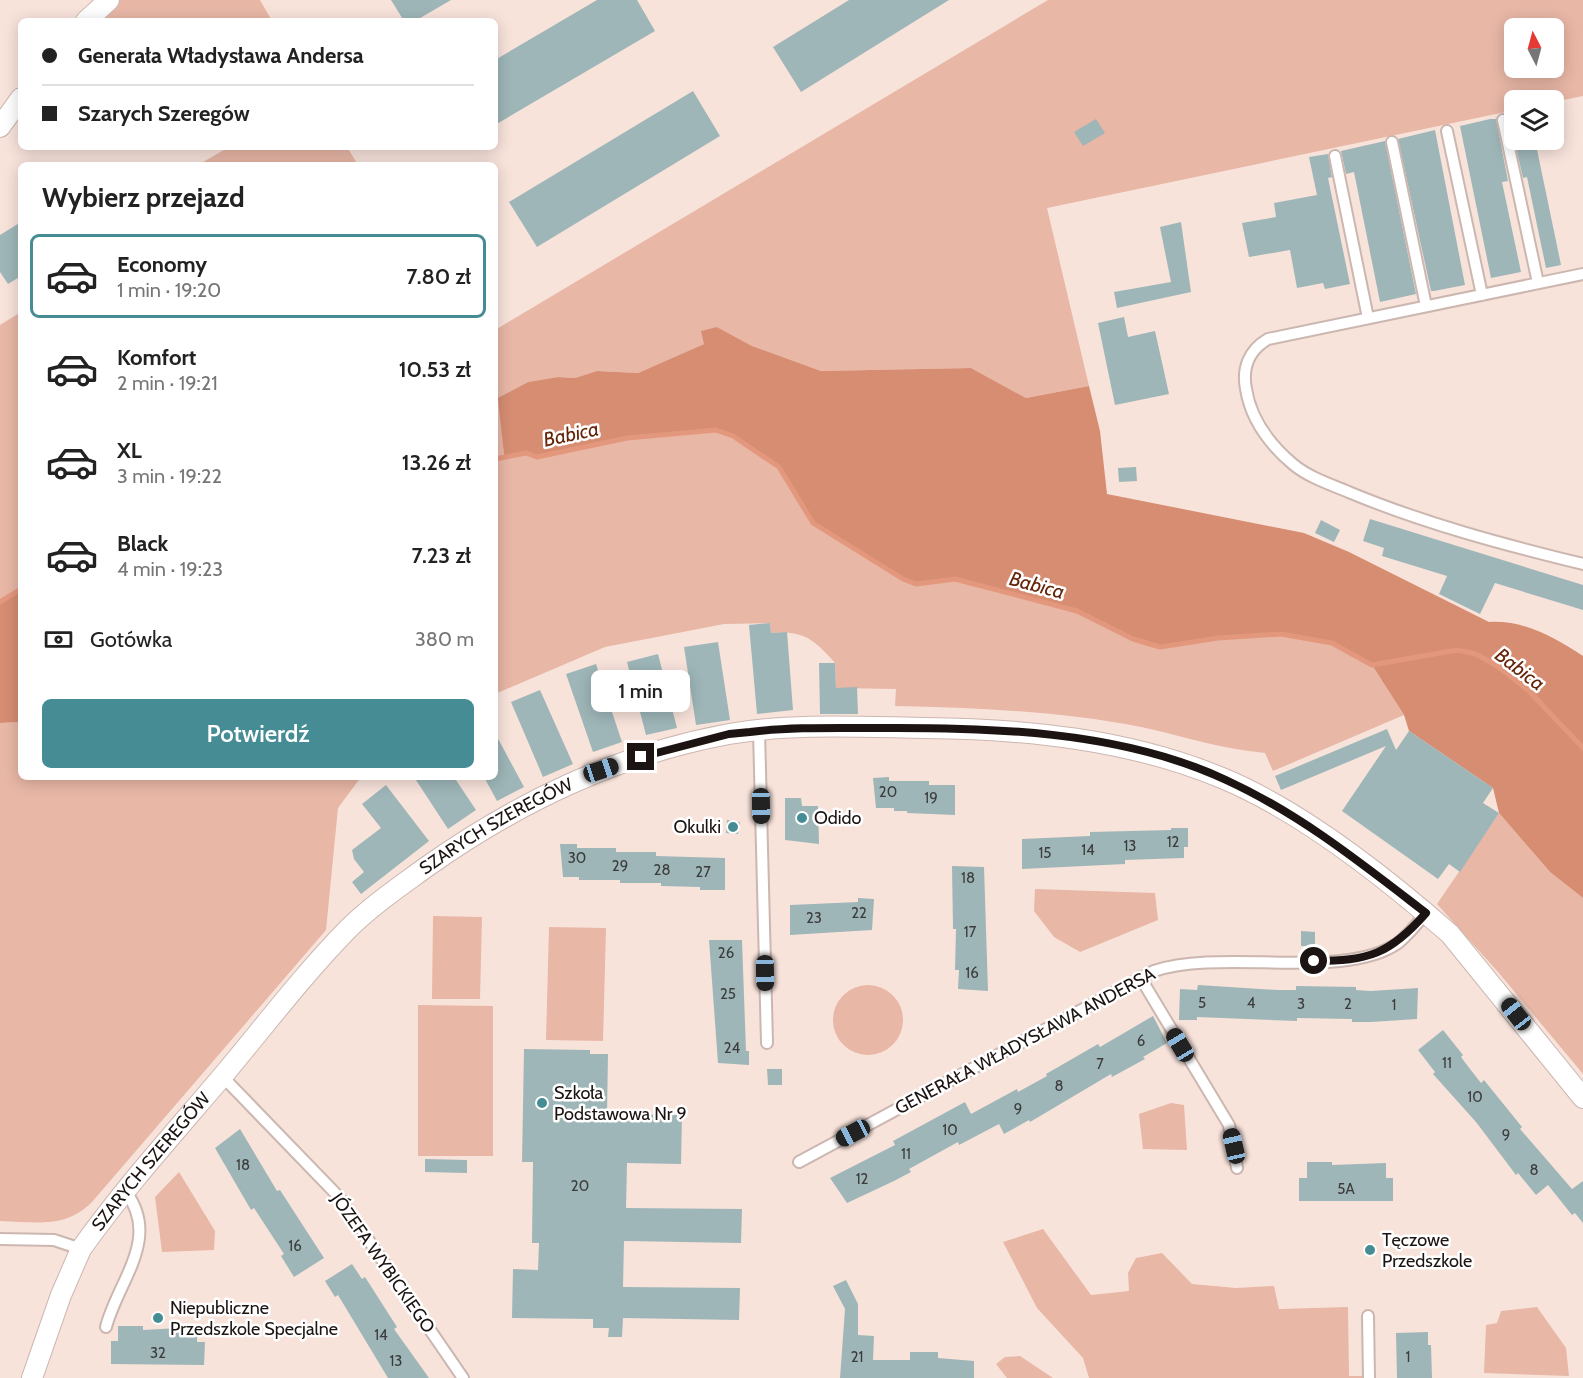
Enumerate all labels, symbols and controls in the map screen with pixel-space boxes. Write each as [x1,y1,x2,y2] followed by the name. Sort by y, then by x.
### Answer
[1504,18,1564,78] north arrow
[1504,18,1564,150] map controls
[78,42,364,69] text: Generała Władysława Andersa
[1504,90,1564,150] button: layers
[78,100,250,127] text: Szarych Szeregów
[42,181,245,214] text: Wybierz przejazd
[45,249,99,303] icon: car
[117,251,207,278] text: Economy
[406,263,471,290] text: 7.80 zł
[117,278,221,302] text: 1 min · 19:20
[45,342,99,396] icon: car
[117,344,196,371] text: Komfort
[399,356,471,383] text: 10.53 zł
[117,371,218,395] text: 2 min · 19:21
[541,416,601,452] water label: Babica
[45,435,99,489] icon: car
[117,437,142,464] text: XL
[402,449,471,476] text: 13.26 zł
[117,464,222,488] text: 3 min · 19:22
[45,528,99,582] icon: car
[117,530,168,557] text: Black
[412,542,471,569] text: 7.23 zł
[117,557,223,581] text: 4 min · 19:23
[1007,566,1067,604] water label: Babica
[42,623,75,656] icon: cash
[90,626,172,653] text: Gotówka
[415,627,474,651] text: 380 m
[1490,643,1550,695] water label: Babica
[592,670,690,712] callout: 1 min
[618,679,663,703] text: 1 min
[42,699,474,768] button: Potwierdź
[627,743,654,770] route end
[581,756,621,784] car
[415,773,576,879] street label: SZARYCH SZEREGÓW
[879,783,897,801] house number: 20
[752,788,770,824] car
[924,789,938,807] house number: 19
[814,807,862,829] place label: Odido
[795,811,809,825] marker: Odido
[674,816,721,838] place label: Okulki
[726,820,740,834] marker: Okulki
[1167,833,1180,851] house number: 12
[1123,837,1137,855] house number: 13
[1081,841,1095,859] house number: 14
[1038,844,1052,862] house number: 15
[568,849,586,867] house number: 30
[612,857,628,875] house number: 29
[654,861,670,879] house number: 28
[695,863,711,881] house number: 27
[961,869,975,887] house number: 18
[851,904,867,922] house number: 22
[806,909,822,927] house number: 23
[964,923,977,941] house number: 17
[718,944,734,962] house number: 26
[1300,947,1327,974] route start
[756,955,774,991] car
[891,963,1159,1119] street label: GENERAŁA WŁADYSŁAWA ANDERSA
[965,964,979,982] house number: 16
[720,985,736,1003] house number: 25
[1198,994,1206,1012] house number: 5
[1247,994,1256,1012] house number: 4
[1498,994,1534,1034] car
[1297,995,1305,1013] house number: 3
[1344,995,1352,1013] house number: 2
[1392,996,1396,1014] house number: 1
[1163,1025,1197,1065] car
[1137,1032,1145,1050] house number: 6
[724,1039,741,1057] house number: 24
[1442,1054,1452,1072] house number: 11
[1096,1055,1104,1073] house number: 7
[1054,1077,1064,1095] house number: 8
[554,1082,687,1125] place label: Szkoła Podstawowa Nr 9
[87,1088,215,1235] street label: SZARYCH SZEREGÓW
[1467,1088,1483,1106] house number: 10
[535,1096,549,1110] marker: Szkoła Podstawowa Nr 9
[1014,1100,1022,1118] house number: 9
[833,1117,873,1149] car
[942,1121,958,1139] house number: 10
[1221,1126,1247,1166] car
[1502,1126,1510,1144] house number: 9
[901,1145,911,1163] house number: 11
[236,1156,250,1174] house number: 18
[1529,1161,1539,1179] house number: 8
[856,1170,869,1188] house number: 12
[571,1177,589,1195] house number: 20
[1337,1180,1355,1198] house number: 5A
[326,1188,440,1337] street label: JÓZEFA WYBICKIEGO
[1382,1229,1472,1272] place label: Tęczowe Przedszkole
[288,1237,302,1255] house number: 16
[1363,1243,1377,1257] marker: Tęczowe Przedszkole
[170,1297,338,1340] place label: Niepubliczne Przedszkole Specjalne
[151,1311,165,1325] marker: Niepubliczne Przedszkole Specjalne
[374,1326,388,1344] house number: 14
[150,1344,166,1362] house number: 32
[851,1348,863,1366] house number: 21
[1406,1348,1410,1366] house number: 1
[389,1352,403,1370] house number: 13

